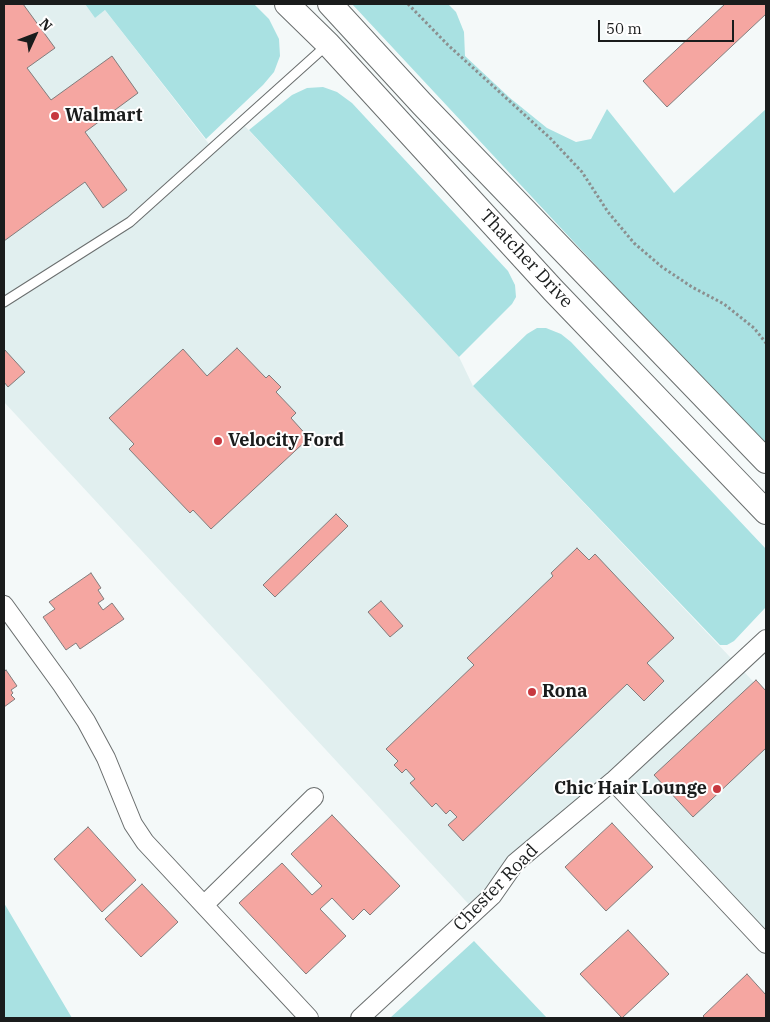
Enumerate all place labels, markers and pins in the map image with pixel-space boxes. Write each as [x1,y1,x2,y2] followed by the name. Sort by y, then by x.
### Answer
[65,105,142,127] place label: Walmart
[49,110,61,122] marker: Walmart
[228,430,344,452] place label: Velocity Ford
[212,435,224,447] marker: Velocity Ford
[542,681,587,703] place label: Rona
[526,686,538,698] marker: Rona
[554,778,707,800] place label: Chic Hair Lounge
[711,783,723,795] marker: Chic Hair Lounge

